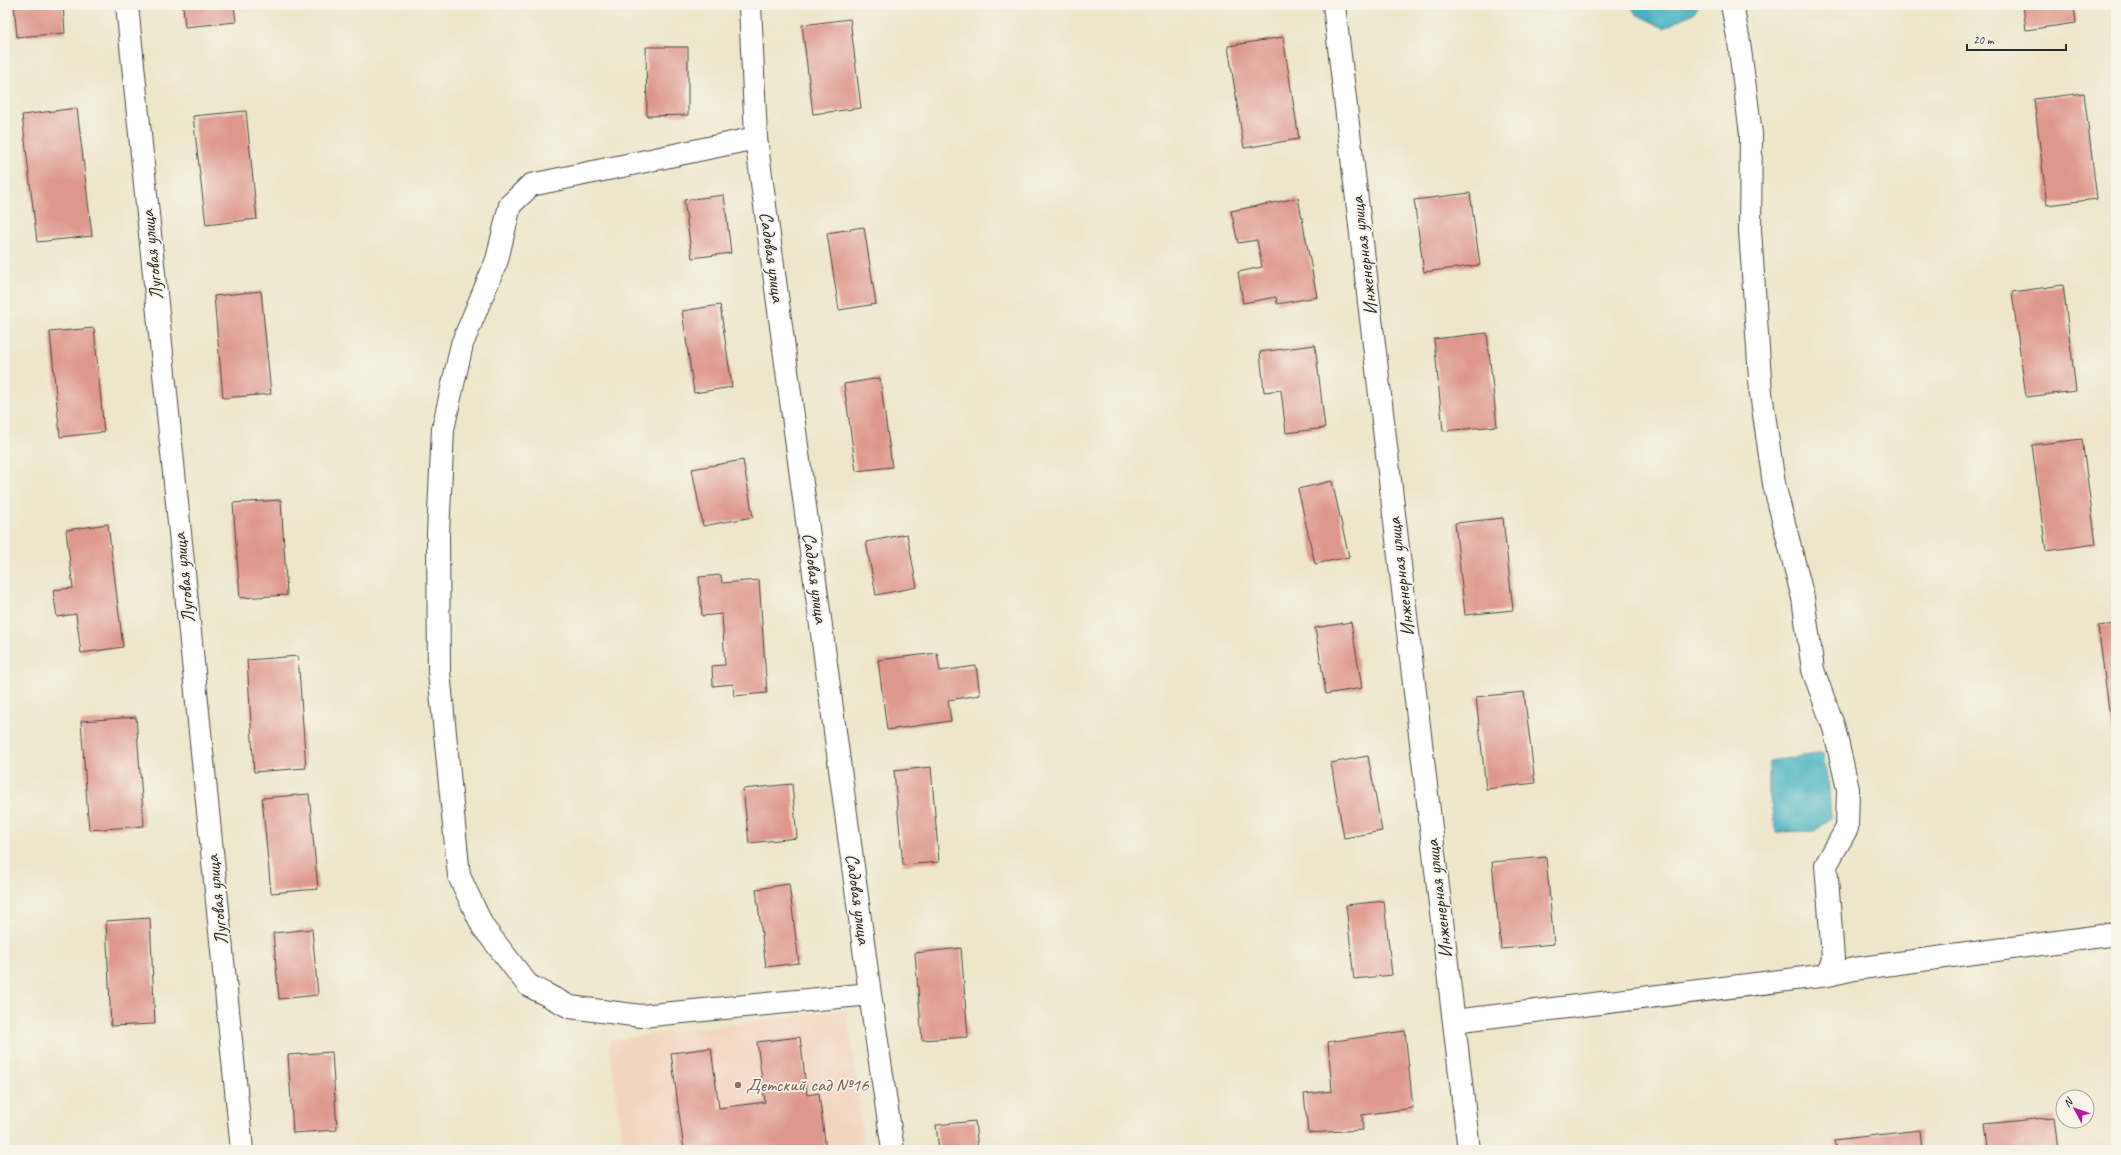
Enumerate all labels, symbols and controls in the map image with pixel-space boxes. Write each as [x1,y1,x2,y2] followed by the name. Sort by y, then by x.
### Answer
[1967,26,2066,52] scale bar
[1973,32,1995,48] text: 20 m
[1345,194,1383,317] street label: Инженерная улица
[135,207,169,301] street label: Луговая улица
[754,210,790,305] street label: Садовая улица
[1382,515,1420,638] street label: Инженерная улица
[167,530,201,624] street label: Луговая улица
[797,531,833,626] street label: Садовая улица
[1420,837,1458,960] street label: Инженерная улица
[200,852,234,946] street label: Луговая улица
[840,852,876,947] street label: Садовая улица
[746,1073,870,1097] place label: Детский сад №16
[733,1080,743,1090] marker: Детский сад №16
[2055,1089,2095,1129] north arrow
[2060,1094,2076,1110] text: N

